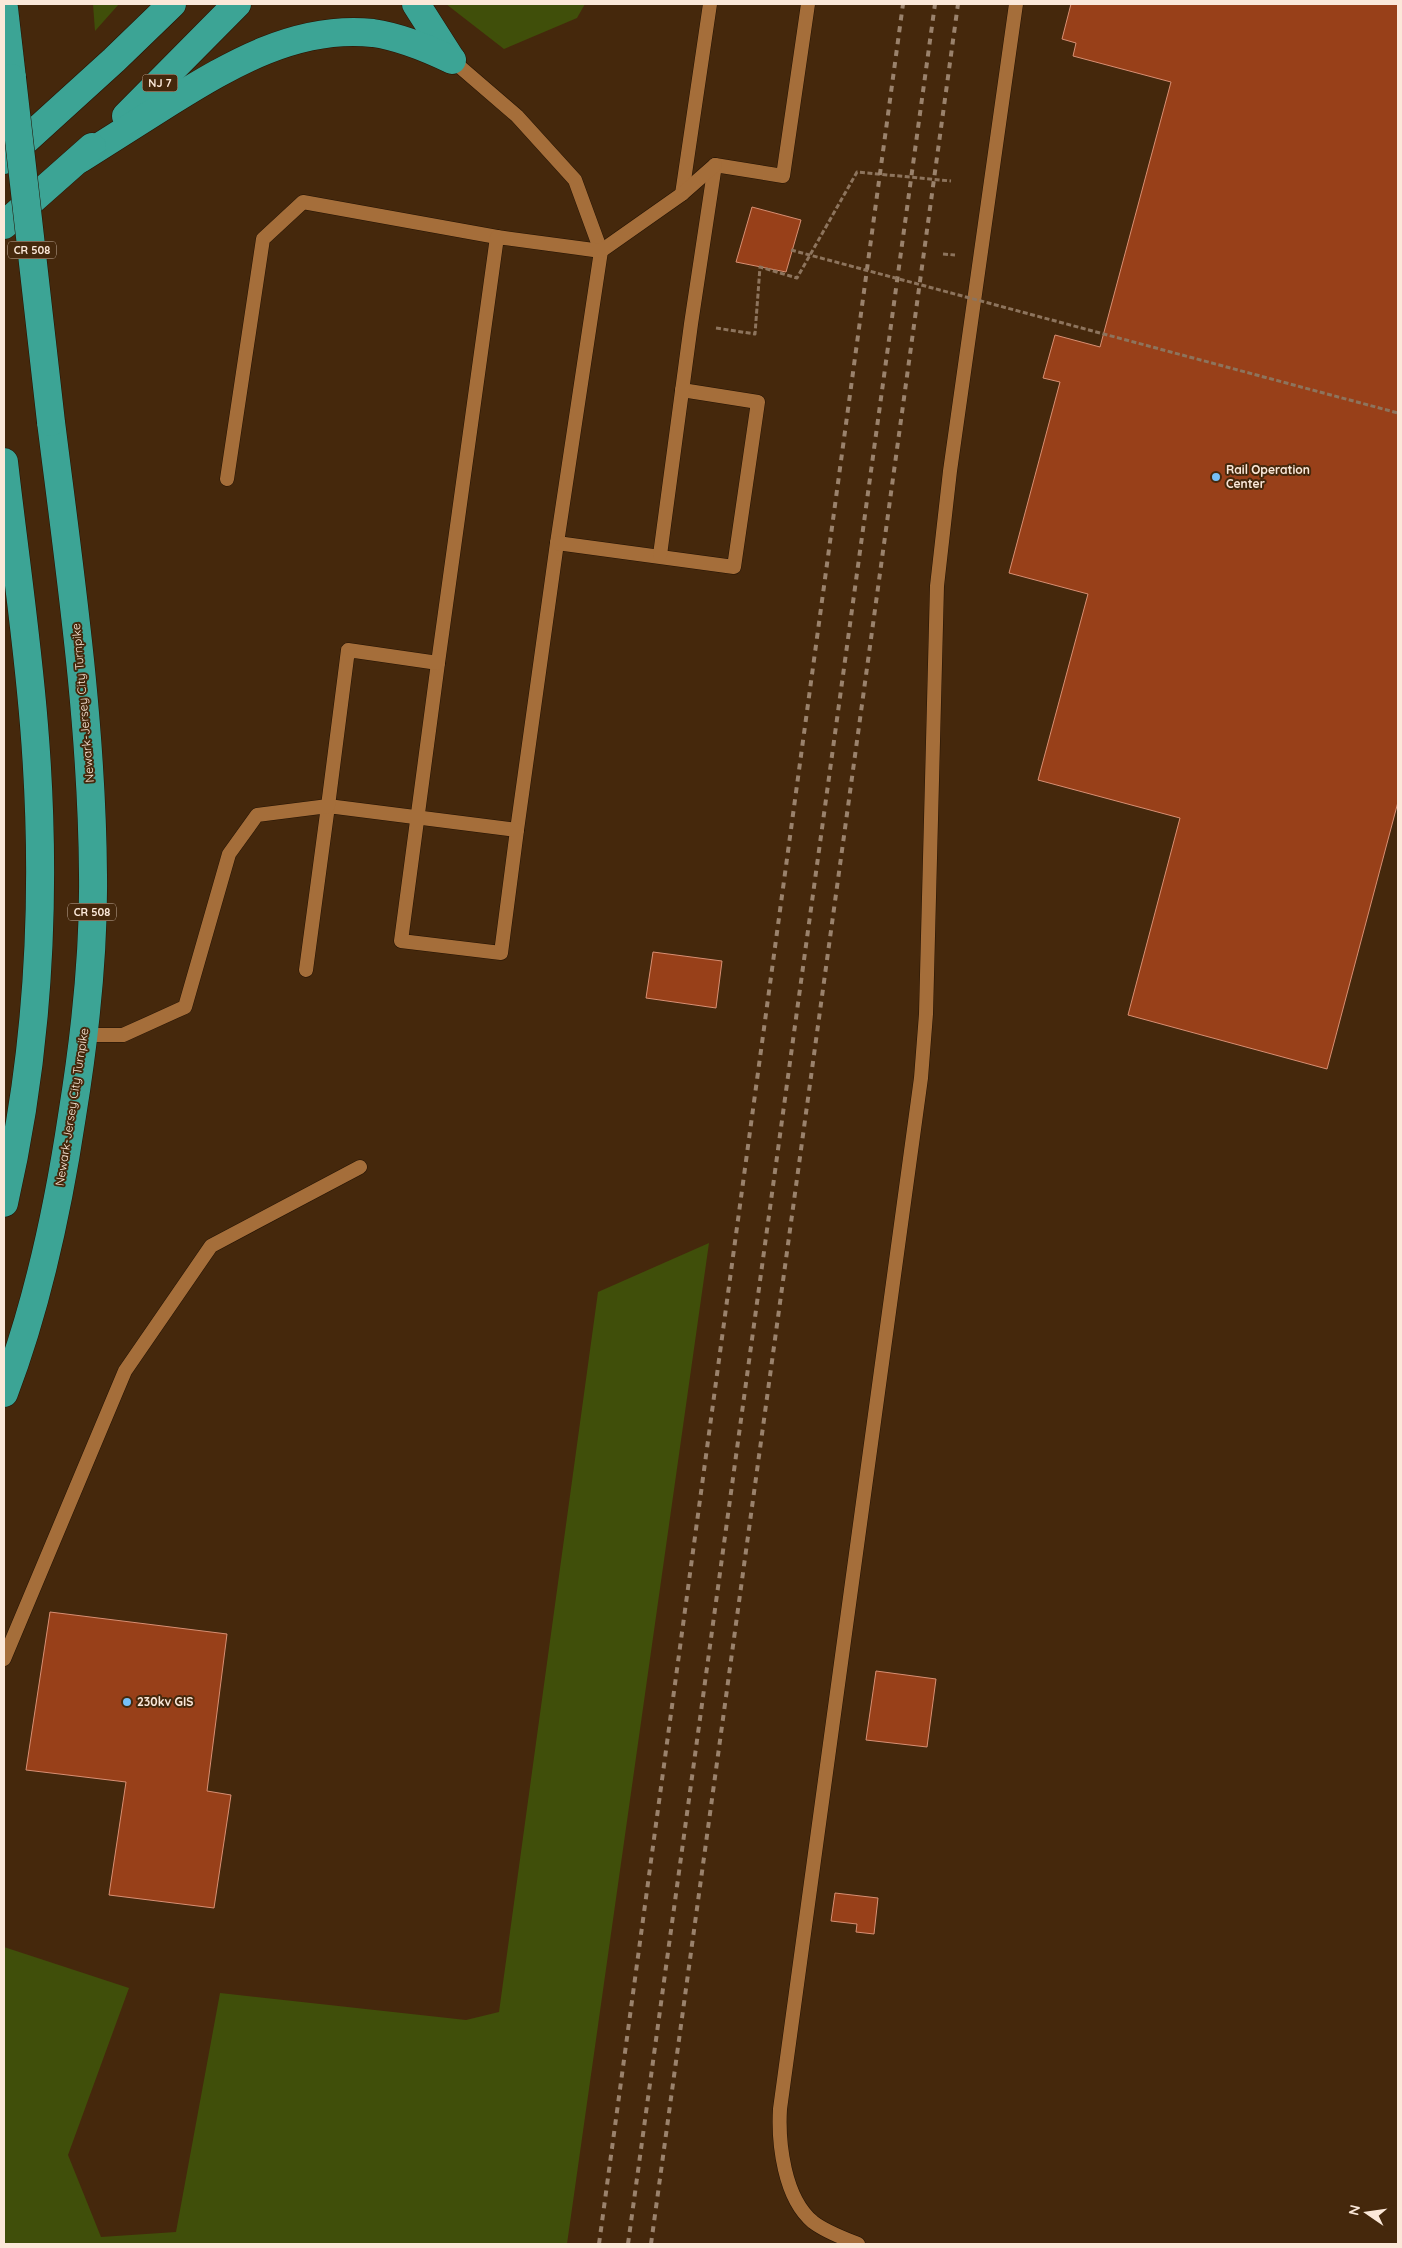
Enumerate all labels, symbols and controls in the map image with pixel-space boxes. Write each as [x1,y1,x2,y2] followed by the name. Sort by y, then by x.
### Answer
[142,75,178,92] road number: NJ 7
[8,242,56,258] road number: CR 508
[1226,462,1310,491] place label: Rail Operation Center
[1210,471,1222,483] marker: Rail Operation Center
[68,623,97,783] street label: Newark-Jersey City Turnpike
[68,904,116,920] road number: CR 508
[52,1027,91,1187] street label: Newark-Jersey City Turnpike
[137,1694,193,1709] place label: 230kv GIS
[121,1696,133,1708] marker: 230kv GIS
[1342,2188,1392,2238] north arrow
[1344,2203,1364,2217] text: N

